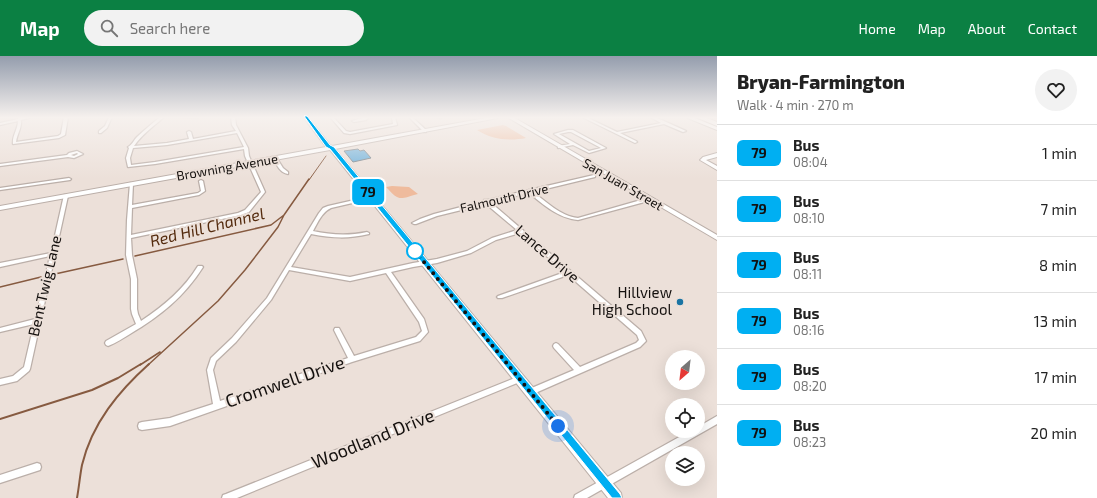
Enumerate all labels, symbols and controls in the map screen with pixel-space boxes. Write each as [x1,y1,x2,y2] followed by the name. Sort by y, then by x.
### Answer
[84,10,364,46] search box
[20,17,60,40] text: Map
[98,17,120,39] icon: search
[130,19,210,37] text: Search here
[859,20,896,37] text: Home
[918,20,946,37] text: Map
[968,20,1006,37] text: About
[1028,20,1077,37] text: Contact
[1035,69,1077,111] button: heart
[737,70,905,93] text: Bryan-Farmington
[737,97,854,113] text: Walk · 4 min · 270 m
[793,136,819,154] text: Bus
[751,144,767,161] text: 79
[1042,144,1077,162] text: 1 min
[175,150,279,184] street label: Browning Avenue
[793,154,828,170] text: 08:04
[580,155,666,213] street label: San Juan Street
[350,179,386,205] line badge: 79
[458,180,550,216] street label: Falmouth Drive
[360,183,376,200] text: 79
[793,192,819,210] text: Bus
[751,200,767,217] text: 79
[1040,200,1077,218] text: 7 min
[148,203,266,250] water label: Red Hill Channel
[793,210,825,226] text: 08:10
[512,221,583,286] street label: Lance Drive
[24,234,64,338] street label: Bent Twig Lane
[406,242,424,260] unlabelled marker
[793,248,819,266] text: Bus
[751,256,767,273] text: 79
[1039,256,1077,274] text: 8 min
[793,266,822,282] text: 08:11
[592,283,673,318] place label: Hillview High School
[675,297,685,307] marker: Hillview High School
[793,304,819,322] text: Bus
[751,312,767,329] text: 79
[1034,312,1077,330] text: 13 min
[793,322,824,338] text: 08:16
[222,350,347,412] street label: Cromwell Drive
[665,350,705,390] north arrow
[665,350,705,486] map controls
[793,360,819,378] text: Bus
[751,368,767,385] text: 79
[1034,368,1077,386] text: 17 min
[793,378,827,394] text: 08:20
[665,398,705,438] button: locate
[308,403,437,473] street label: Woodland Drive
[548,416,568,436] your location
[793,416,819,434] text: Bus
[751,424,767,441] text: 79
[1031,424,1077,442] text: 20 min
[793,434,826,450] text: 08:23
[665,446,705,486] button: layers

